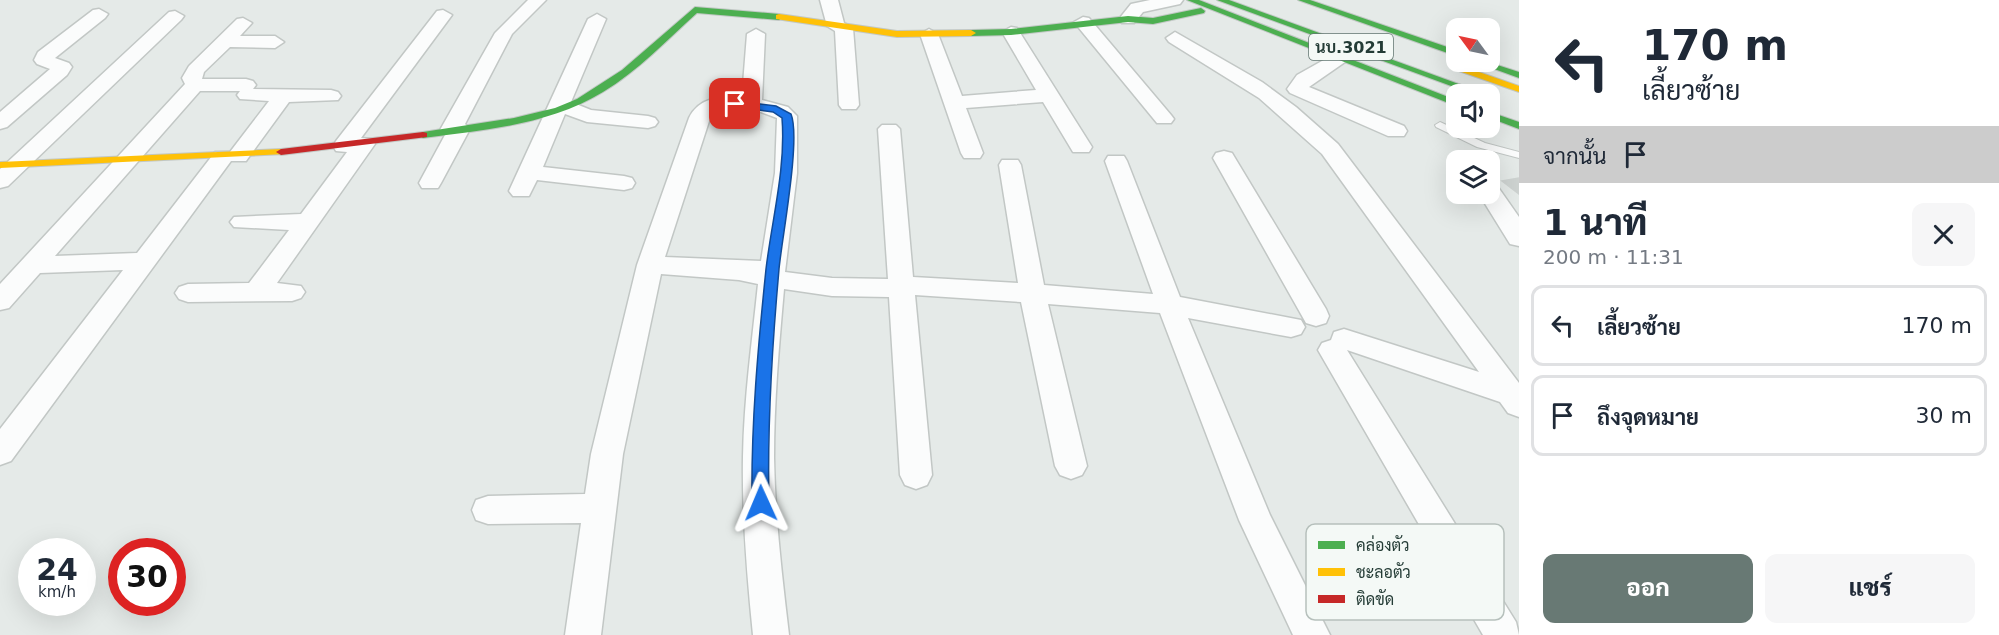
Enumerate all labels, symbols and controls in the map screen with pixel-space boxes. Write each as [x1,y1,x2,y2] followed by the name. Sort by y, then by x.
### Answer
[1446,18,1500,72] north arrow
[1446,18,1500,204] map controls
[1642,21,1788,70] text: 170 m
[1543,24,1621,102] icon: left
[1309,34,1393,60] road number: นบ.3021
[1642,75,1740,106] text: เลี้ยวซ้าย
[709,78,760,129] pin
[1446,84,1500,138] button: sound
[718,87,751,120] icon: arrive
[1619,138,1652,171] icon: arrive
[1543,144,1607,169] text: จากนั้น
[1446,150,1500,204] button: layers
[1543,202,1647,243] text: 1 นาที
[1912,203,1975,266] button: close
[1543,245,1684,269] text: 200 m · 11:31
[1546,309,1579,342] icon: left
[1902,313,1972,338] text: 170 m
[1597,315,1681,340] text: เลี้ยวซ้าย
[1546,399,1579,432] icon: arrive
[1916,403,1972,428] text: 30 m
[1597,405,1699,430] text: ถึงจุดหมาย
[729,471,793,535] position arrow
[1306,524,1504,620] legend
[1356,535,1410,555] text: คล่องตัว
[108,538,186,616] speed limit sign: 30
[36,552,78,587] text: 24
[1543,554,1753,623] button: ออก
[1765,554,1975,623] button: แชร์
[1356,562,1411,582] text: ชะลอตัว
[38,583,76,601] text: km/h
[1356,589,1394,609] text: ติดขัด

